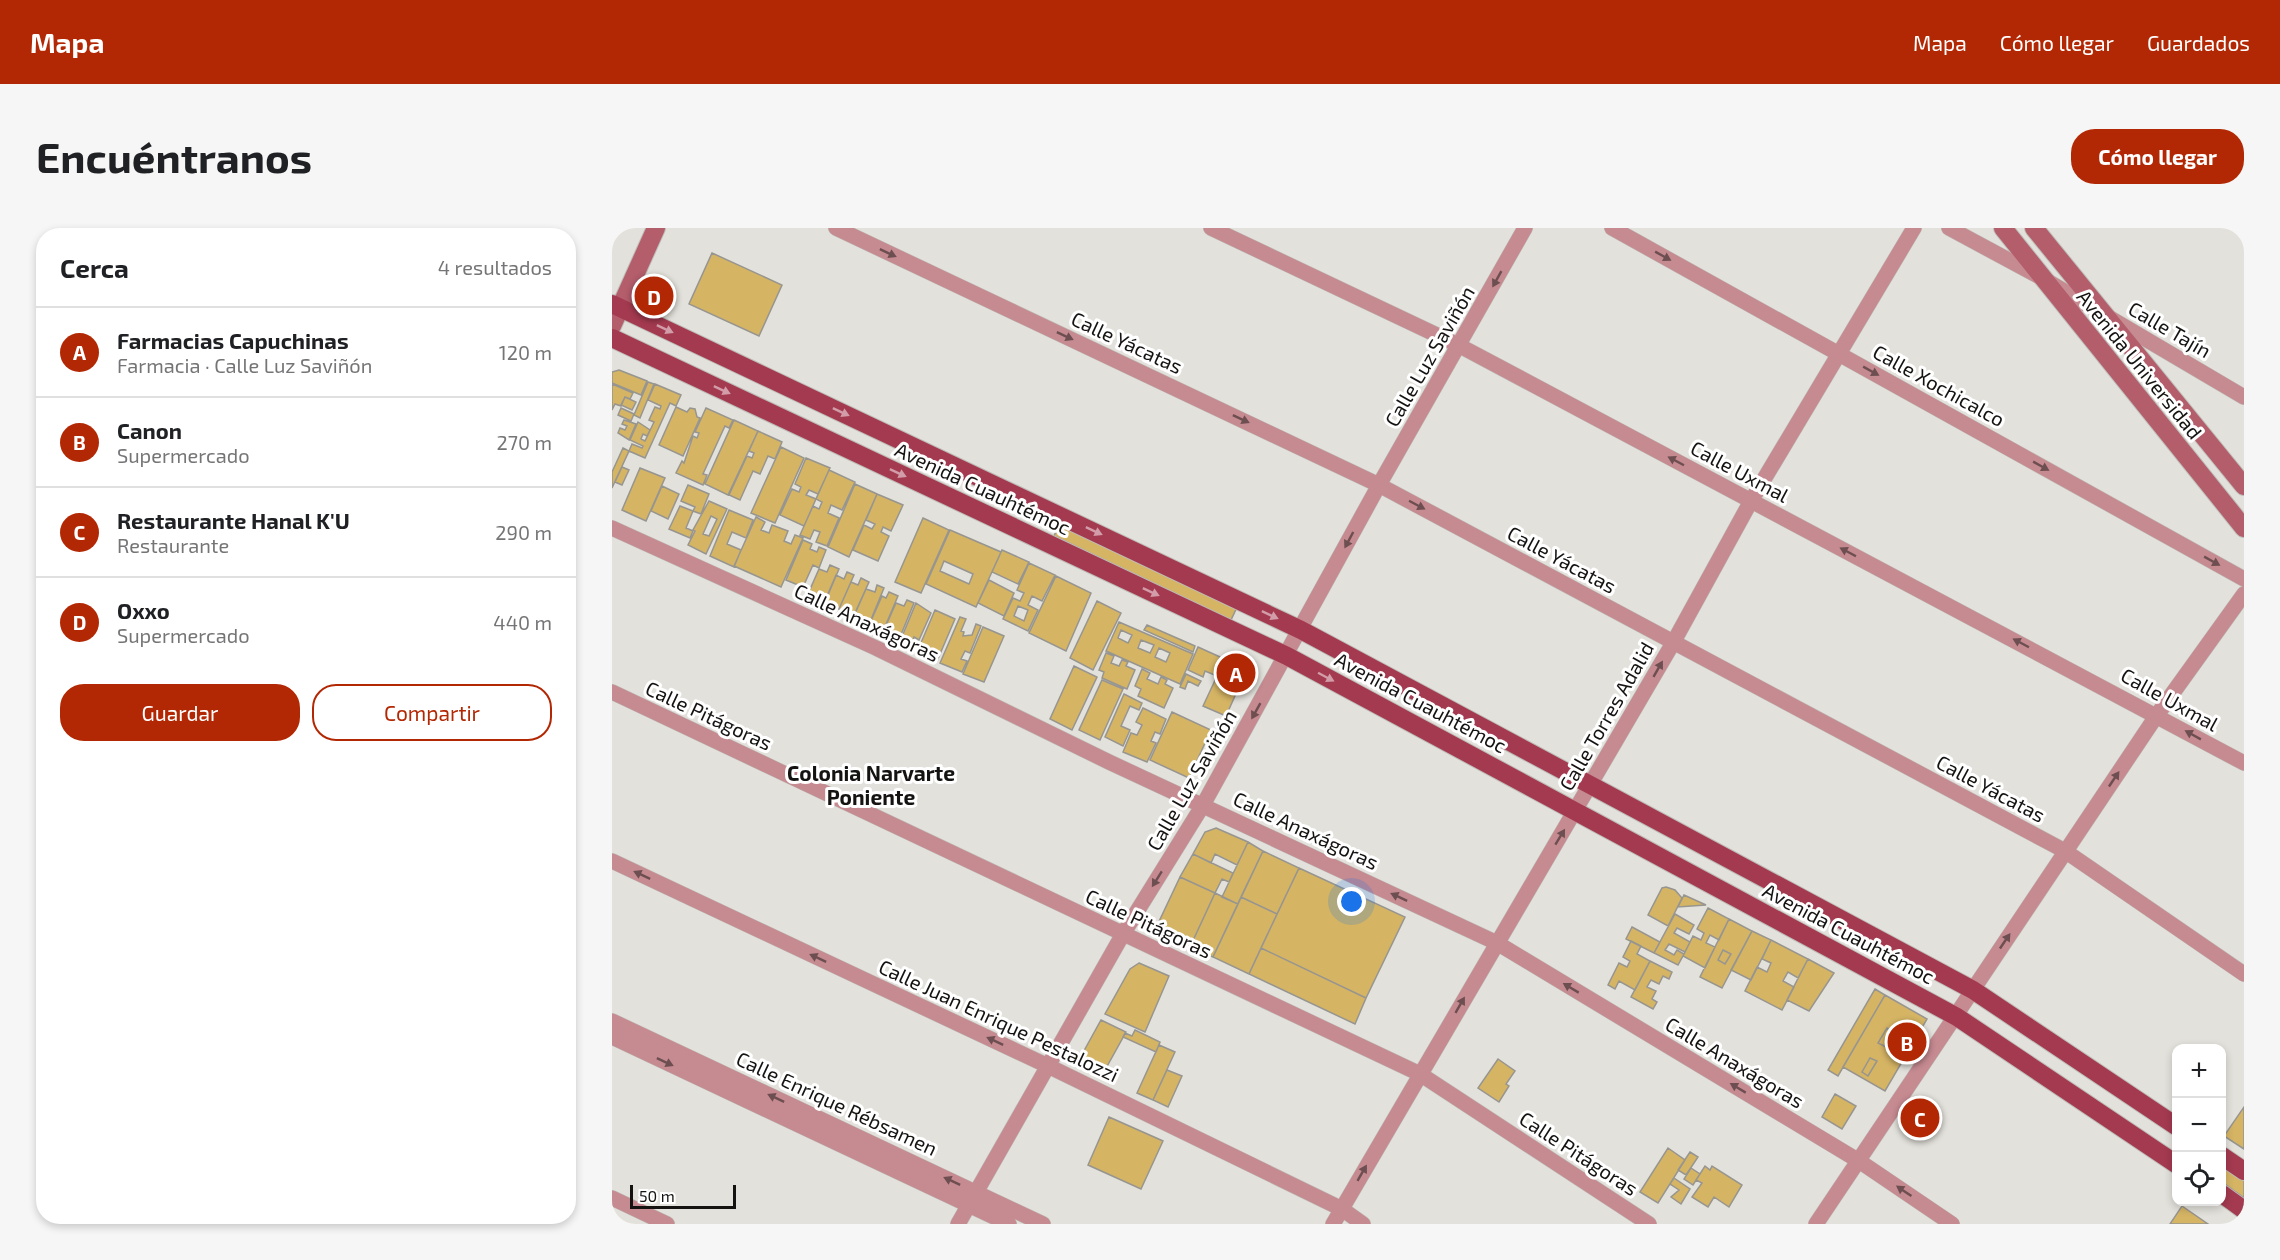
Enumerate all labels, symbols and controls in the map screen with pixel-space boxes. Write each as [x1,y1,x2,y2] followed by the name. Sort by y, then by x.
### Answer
[30,25,104,59] text: Mapa
[1913,30,1967,55] text: Mapa
[2000,30,2114,55] text: Cómo llegar
[2147,30,2250,55] text: Guardados
[2071,129,2244,184] button: Cómo llegar
[36,131,312,181] text: Encuéntranos
[880,248,897,257] one-way arrow
[1655,251,1672,261] one-way arrow
[60,252,129,283] text: Cerca
[438,255,552,279] text: 4 resultados
[1492,271,1502,288] one-way arrow
[634,274,674,318] pin: D
[1379,282,1479,430] street label: Calle Luz Saviñón
[2072,285,2208,443] street label: Avenida Universidad
[2124,296,2216,362] street label: Calle Tajín
[1068,306,1186,378] street label: Calle Yácatas
[656,324,673,333] one-way arrow
[117,327,349,353] text: Farmacias Capuchinas
[1056,332,1073,341] one-way arrow
[1869,339,2009,431] street label: Calle Xochicalco
[73,340,86,364] text: A
[499,340,552,364] text: 120 m
[117,353,372,377] text: Farmacia · Calle Luz Saviñón
[1863,366,1880,376] one-way arrow
[713,386,730,395] one-way arrow
[833,407,851,417] one-way arrow
[1233,415,1250,424] one-way arrow
[117,417,182,443] text: Canon
[73,430,86,454] text: B
[496,430,552,454] text: 270 m
[1687,435,1793,507] street label: Calle Uxmal
[892,437,1075,539] street label: Avenida Cuauhtémoc
[117,443,250,467] text: Supermercado
[1667,456,1684,466] one-way arrow
[2033,461,2050,471] one-way arrow
[890,469,907,478] one-way arrow
[1408,500,1425,510] one-way arrow
[117,507,350,533] text: Restaurante Hanal K'U
[74,520,85,544] text: C
[495,520,552,544] text: 290 m
[1504,520,1620,598] street label: Calle Yácatas
[1085,527,1102,536] one-way arrow
[1344,532,1354,549] one-way arrow
[117,533,229,557] text: Restaurante
[1840,547,1857,557] one-way arrow
[2203,556,2220,566] one-way arrow
[791,578,943,666] street label: Calle Anaxágoras
[1142,588,1159,597] one-way arrow
[117,597,170,623] text: Oxxo
[73,610,86,634] text: D
[493,610,552,634] text: 440 m
[1261,610,1278,619] one-way arrow
[117,623,250,647] text: Supermercado
[1554,637,1658,795] street label: Calle Torres Adalid
[2012,638,2029,648] one-way arrow
[1331,647,1511,757] street label: Avenida Cuauhtémoc
[1216,650,1256,696] pin: A
[1653,660,1663,677] one-way arrow
[2117,662,2223,736] street label: Calle Uxmal
[1318,672,1335,682] one-way arrow
[642,675,776,755] street label: Calle Pitágoras
[60,684,300,741] button: Guardar
[312,684,552,741] button: Compartir
[1251,703,1261,720] one-way arrow
[1141,706,1241,854] street label: Calle Luz Saviñón
[2184,730,2201,740] one-way arrow
[1933,749,2049,827] street label: Calle Yácatas
[787,760,955,809] district label: Colonia Narvarte Poniente
[2108,771,2119,787] one-way arrow
[1230,786,1382,874] street label: Calle Anaxágoras
[1555,828,1565,845] one-way arrow
[633,871,650,880] one-way arrow
[1151,871,1162,887] one-way arrow
[1759,878,1939,988] street label: Avenida Cuauhtémoc
[1082,883,1216,963] street label: Calle Pitágoras
[1337,887,1366,916] your location
[1390,892,1407,901] one-way arrow
[1999,933,2010,949] one-way arrow
[810,954,827,963] one-way arrow
[875,954,1123,1086] street label: Calle Juan Enrique Pestalozzi
[1563,982,1579,993] one-way arrow
[1455,997,1466,1013] one-way arrow
[1661,1011,1809,1113] street label: Calle Anaxágoras
[1888,1020,1926,1064] pin: B
[986,1037,1003,1046] one-way arrow
[2172,1044,2226,1206] map controls
[2172,1044,2226,1098] button: +
[733,1046,941,1160] street label: Calle Enrique Rébsamen
[656,1057,673,1066] one-way arrow
[1730,1083,1746,1094] one-way arrow
[767,1093,784,1102] one-way arrow
[1900,1096,1940,1140] pin: C
[2172,1098,2226,1152] button: −
[1515,1106,1643,1200] street label: Calle Pitágoras
[2172,1152,2226,1206] button: locate
[1357,1165,1367,1182] one-way arrow
[944,1176,961,1185] one-way arrow
[630,1182,736,1210] scale bar
[639,1186,675,1205] text: 50 m
[1895,1186,1912,1197] one-way arrow

